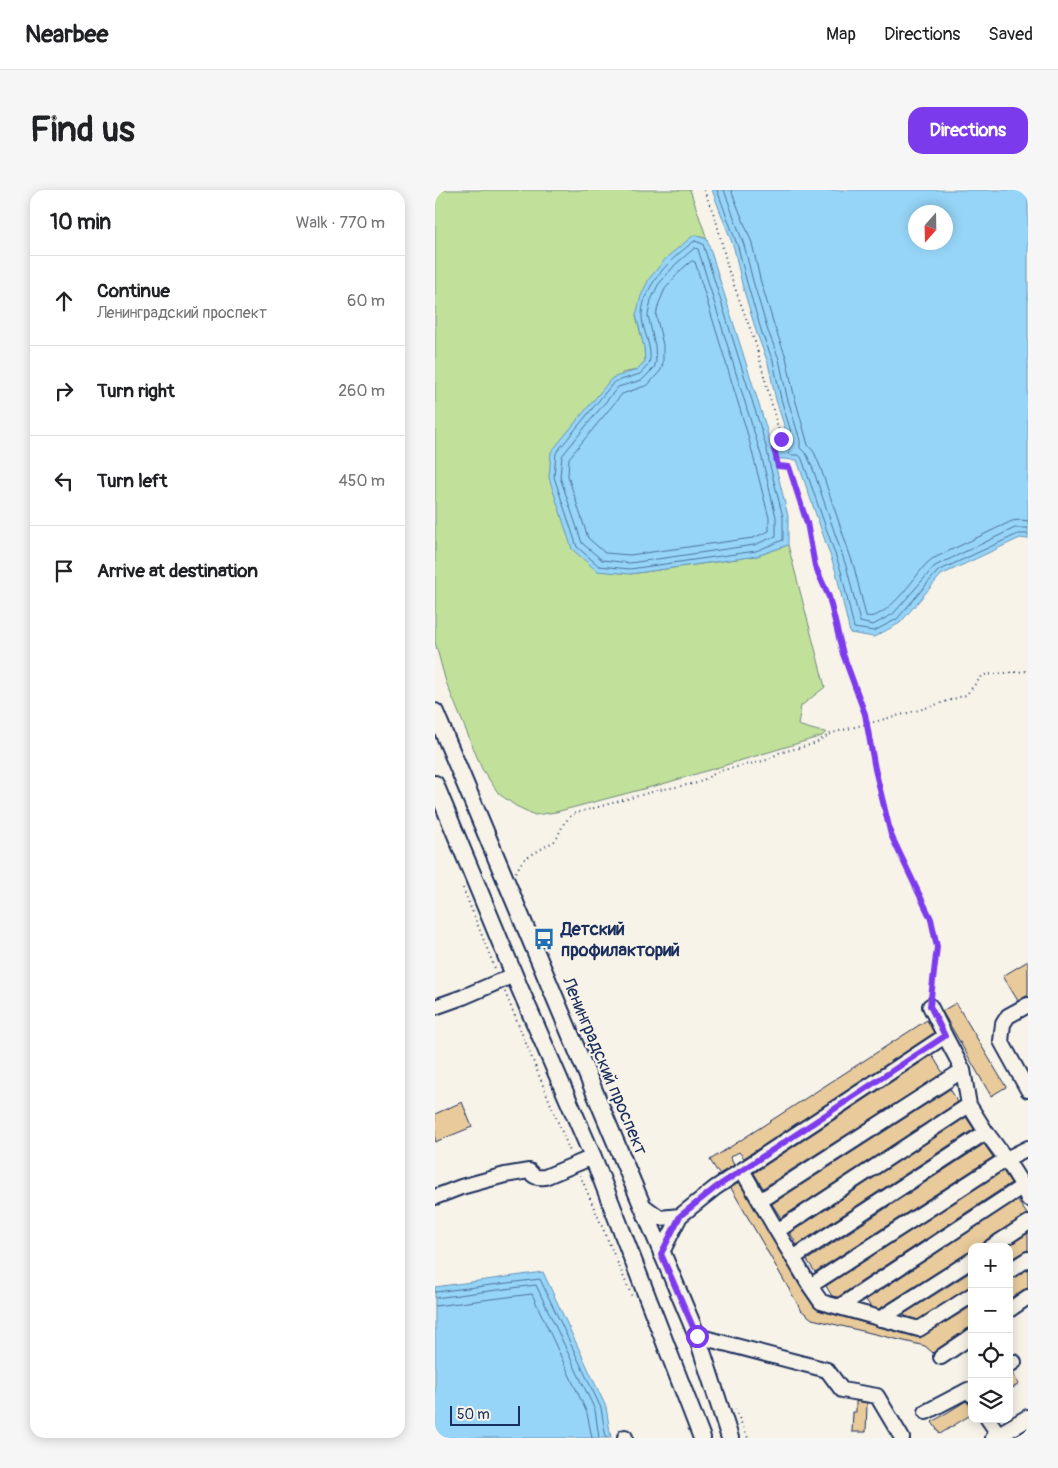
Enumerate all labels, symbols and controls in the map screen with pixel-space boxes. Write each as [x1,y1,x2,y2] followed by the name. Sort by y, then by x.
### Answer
[25,20,108,49] text: Nearbee
[826,23,856,46] text: Map
[884,23,960,46] text: Directions
[988,23,1033,46] text: Saved
[908,107,1028,154] button: Directions
[30,108,135,152] text: Find us
[908,205,953,250] north arrow
[50,209,111,236] text: 10 min
[296,213,385,233] text: Walk · 770 m
[97,279,170,303] text: Continue
[50,287,78,315] icon: ahead
[347,291,385,311] text: 60 m
[97,303,267,323] text: Ленинградский проспект
[50,377,78,405] icon: right
[97,379,175,403] text: Turn right
[338,381,385,401] text: 260 m
[770,428,793,451] route end
[50,467,78,495] icon: left
[97,469,167,493] text: Turn left
[338,471,385,491] text: 450 m
[50,557,78,585] icon: arrive
[97,559,258,583] text: Arrive at destination
[560,918,680,962] place label: Детский профилакторий
[531,926,557,952] bus stop icon: Детский профилакторий
[556,973,652,1159] street label: Ленинградский проспект
[968,1243,1013,1423] map controls
[968,1243,1013,1288] button: +
[968,1288,1013,1333] button: −
[686,1325,709,1348] route start
[968,1333,1013,1378] button: locate
[968,1378,1013,1423] button: layers
[450,1403,520,1426] scale bar
[457,1406,490,1423] text: 50 m

